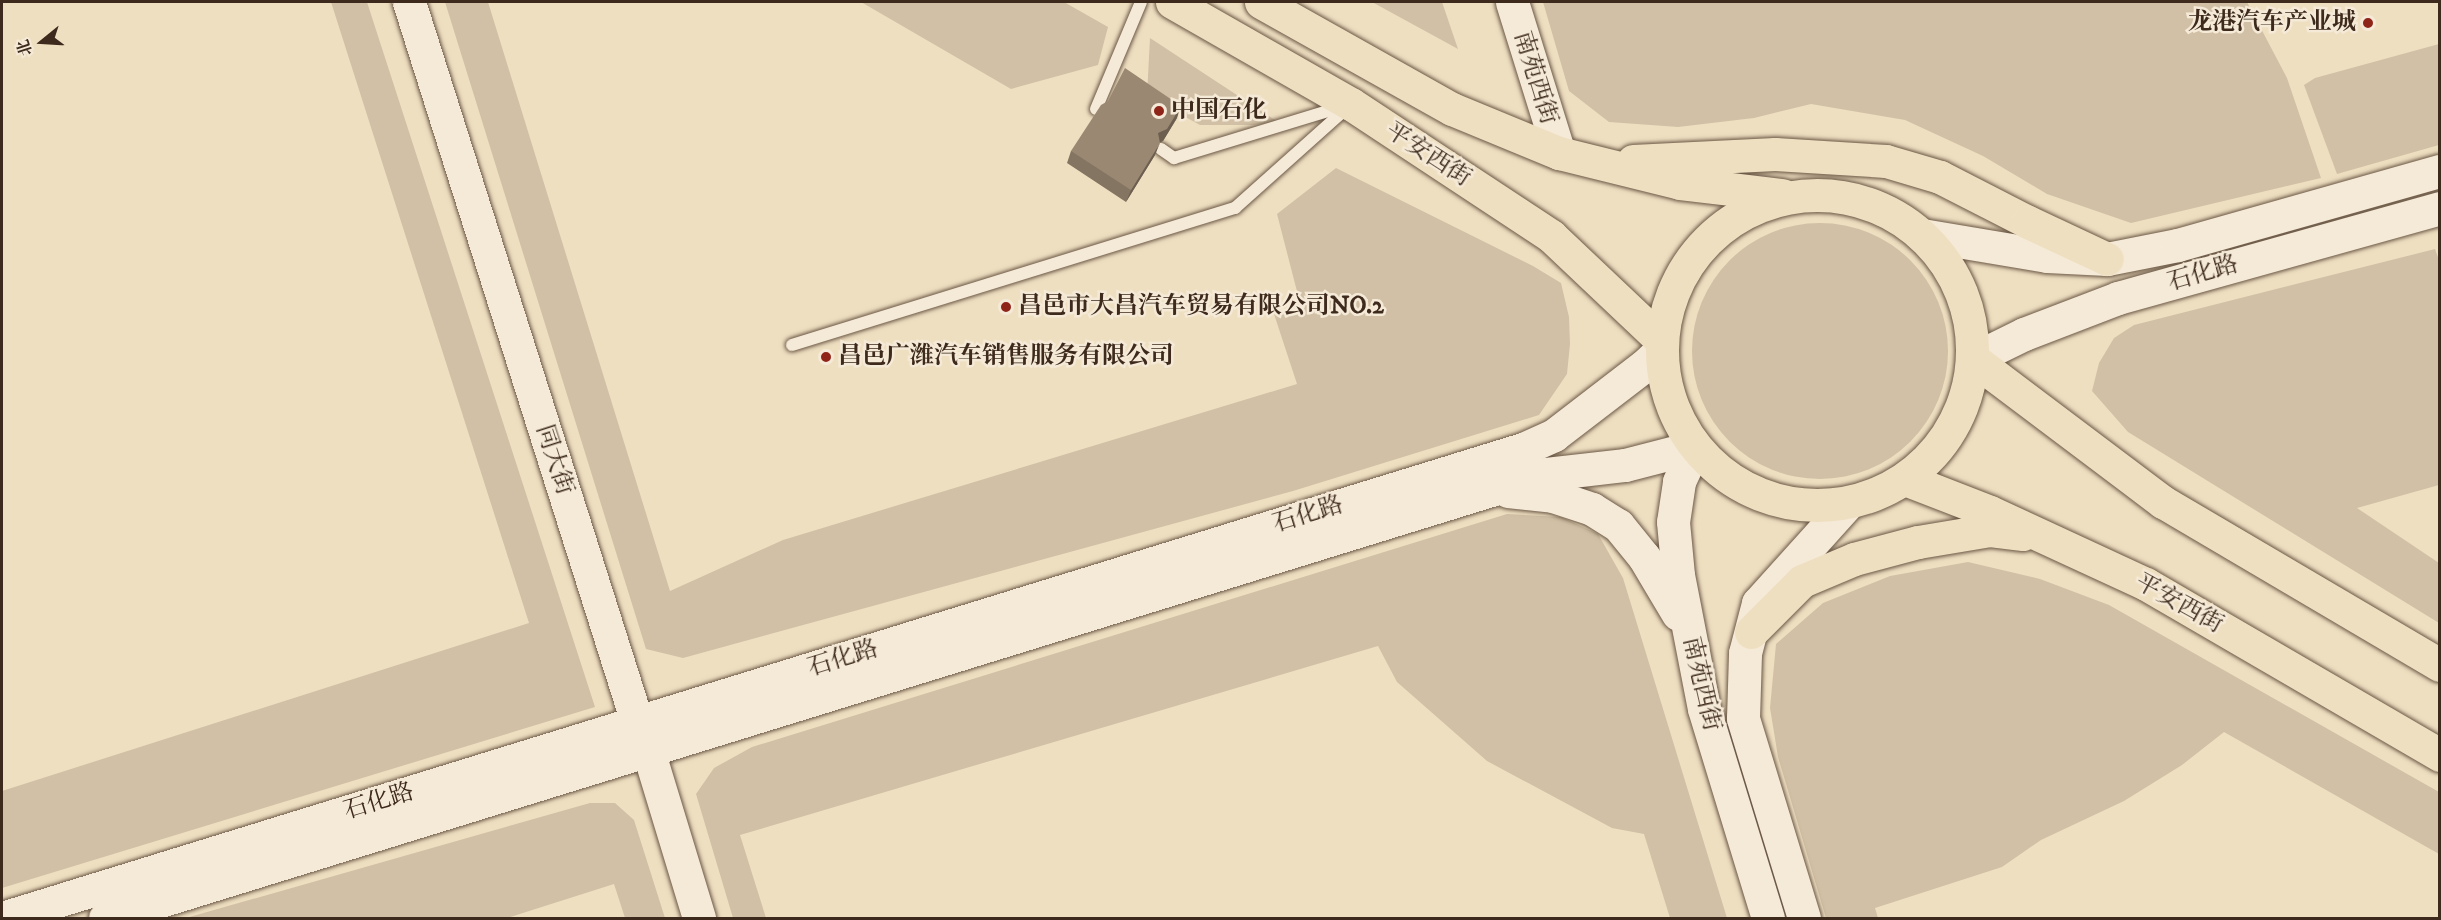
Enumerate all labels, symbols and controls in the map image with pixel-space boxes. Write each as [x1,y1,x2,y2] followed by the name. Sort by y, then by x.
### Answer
[2188,9,2356,37] place label: 龙港汽车产业城
[12,12,72,72] north arrow
[2361,16,2375,30] marker: 龙港汽车产业城
[1507,28,1563,128] street label: 南苑西街
[13,37,37,58] text: 北
[1171,97,1267,125] place label: 中国石化
[1152,104,1166,118] marker: 中国石化
[1380,117,1476,193] street label: 平安西街
[2164,250,2242,298] street label: 石化路
[1018,293,1384,321] place label: 昌邑市大昌汽车贸易有限公司NO.2
[999,300,1013,314] marker: 昌邑市大昌汽车贸易有限公司NO.2
[838,343,1174,371] place label: 昌邑广潍汽车销售服务有限公司
[819,350,833,364] marker: 昌邑广潍汽车销售服务有限公司
[529,421,579,499] street label: 同大街
[1269,491,1347,539] street label: 石化路
[2130,568,2228,640] street label: 平安西街
[1676,634,1726,734] street label: 南苑西街
[804,635,882,683] street label: 石化路
[340,778,418,826] street label: 石化路

